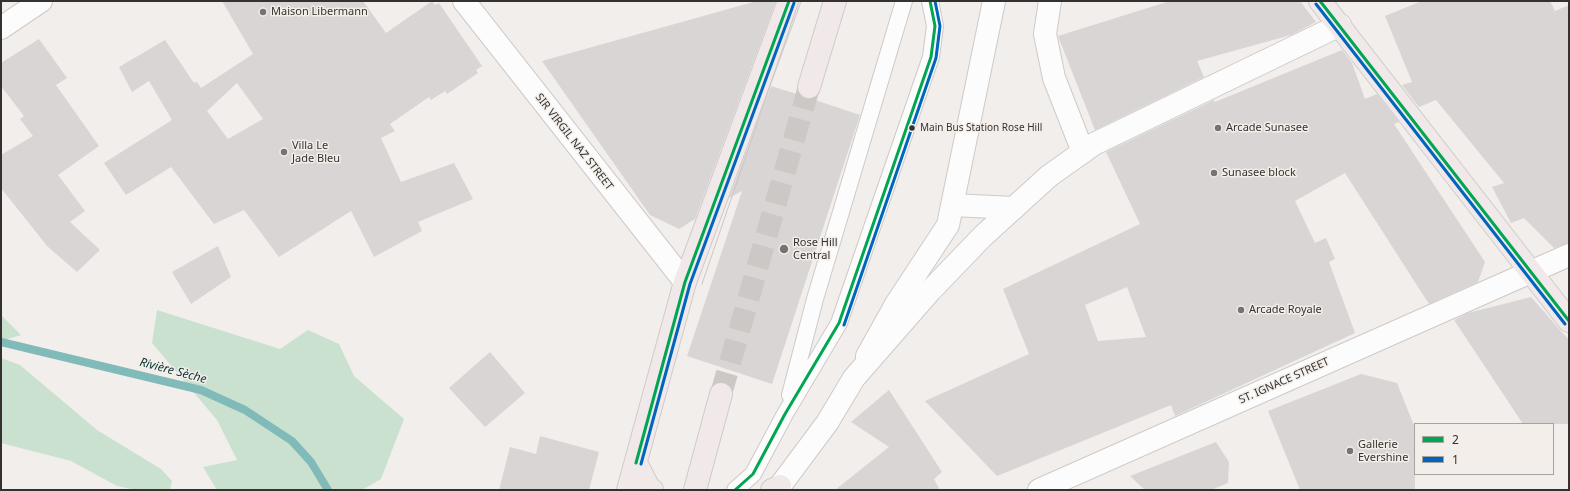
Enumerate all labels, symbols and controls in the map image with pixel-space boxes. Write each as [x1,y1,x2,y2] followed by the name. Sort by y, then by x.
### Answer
[271,5,368,19] place label: Maison Libermann
[258,7,268,17] marker: Maison Libermann
[532,91,616,193] street label: SIR VIRGIL NAZ STREET
[1226,121,1308,135] place label: Arcade Sunasee
[920,122,1042,134] place label: Main Bus Station Rose Hill
[907,123,917,133] marker: Main Bus Station Rose Hill
[1213,123,1223,133] marker: Arcade Sunasee
[292,139,340,165] place label: Villa Le Jade Bleu
[279,147,289,157] marker: Villa Le Jade Bleu
[1222,166,1296,180] place label: Sunasee block
[1209,168,1219,178] marker: Sunasee block
[793,236,837,262] place label: Rose Hill Central
[778,243,790,255] marker: Rose Hill Central
[1249,303,1322,317] place label: Arcade Royale
[1236,305,1246,315] marker: Arcade Royale
[138,355,208,387] water label: Rivière Sèche
[1237,355,1331,407] street label: ST. IGNACE STREET
[1414,423,1554,475] legend
[1452,431,1459,448] text: 2
[1358,438,1408,464] place label: Gallerie Evershine
[1345,446,1355,456] marker: Gallerie Evershine
[1452,451,1459,468] text: 1

